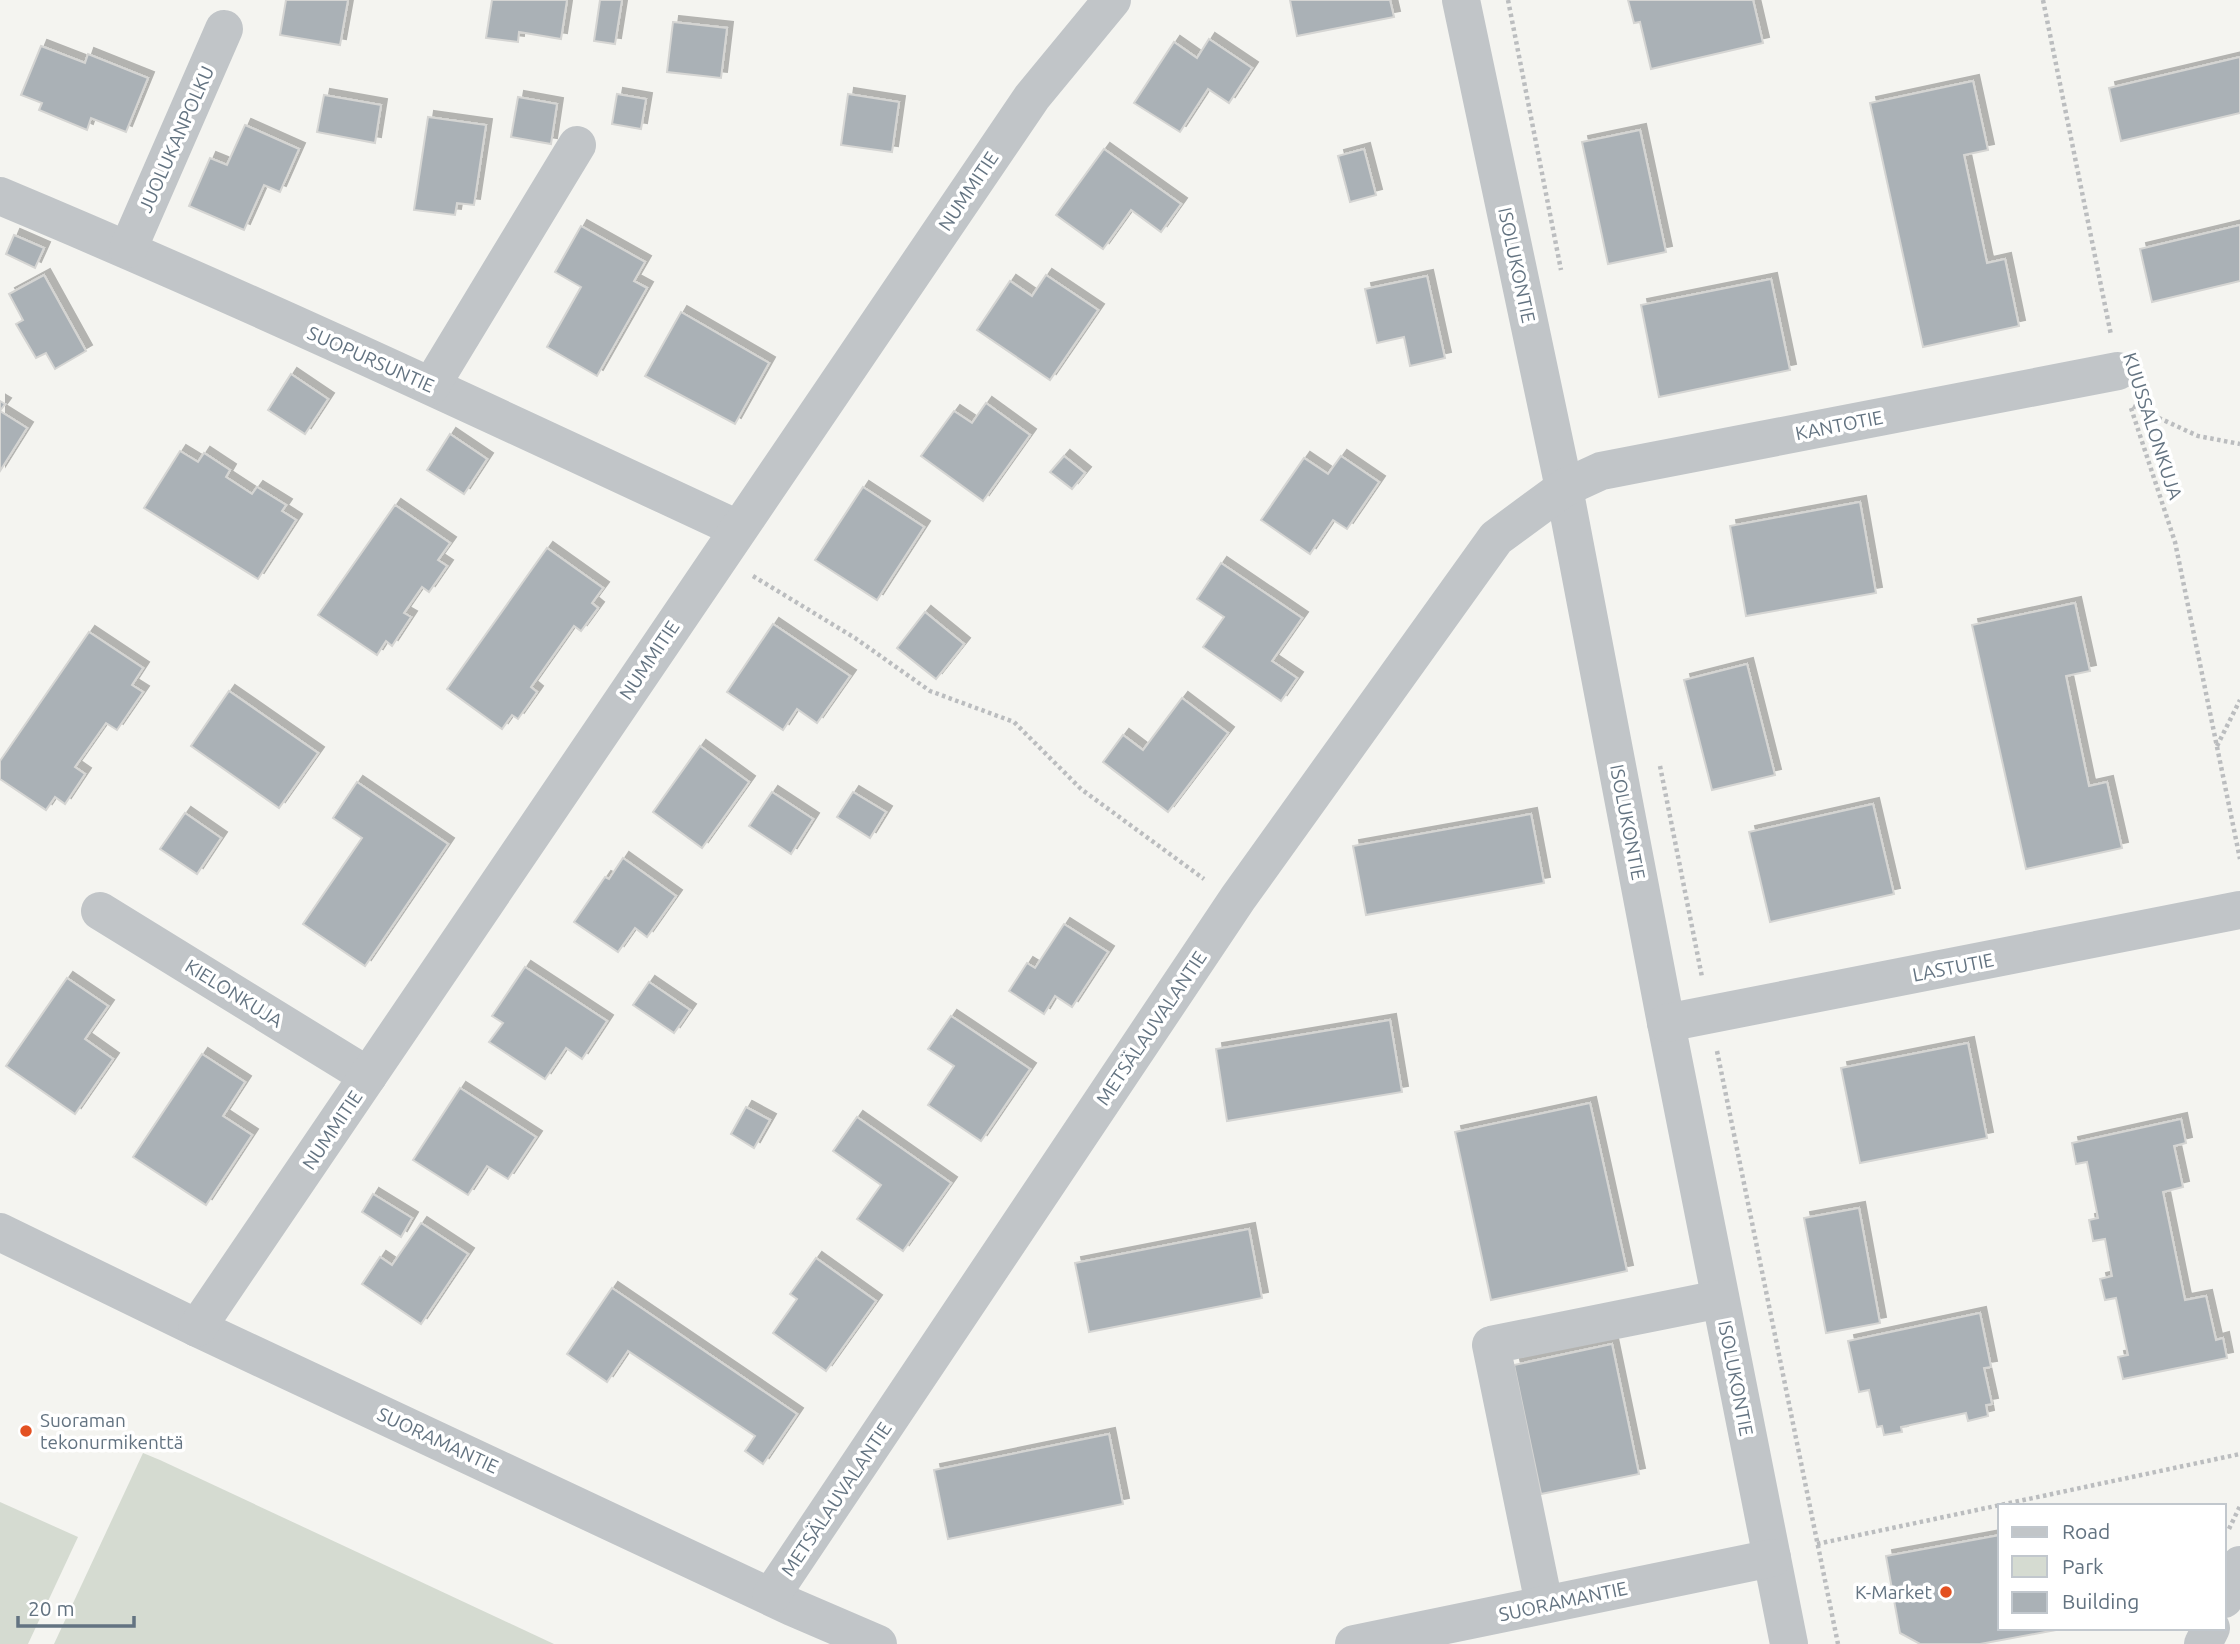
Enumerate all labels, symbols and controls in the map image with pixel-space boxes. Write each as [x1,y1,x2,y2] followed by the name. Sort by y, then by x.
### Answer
[134,62,218,216] street label: JUOLUKANPOLKU
[934,147,1002,235] street label: NUMMITIE
[1494,205,1540,325] street label: ISOLUKONTIE
[304,321,438,397] street label: SUOPURSUNTIE
[2119,350,2187,503] street label: KUUSSALONKUJA
[1793,406,1885,444] street label: KANTOTIE
[615,616,683,704] street label: NUMMITIE
[1606,762,1650,882] street label: ISOLUKONTIE
[1091,947,1211,1109] street label: METSÄLAUVALANTIE
[1910,948,1996,986] street label: LASTUTIE
[181,954,287,1032] street label: KIELONKUJA
[298,1086,366,1174] street label: NUMMITIE
[1714,1318,1758,1438] street label: ISOLUKONTIE
[374,1402,502,1478] street label: SUORAMANTIE
[40,1409,183,1453] place label: Suoraman tekonurmikenttä
[776,1418,896,1580] street label: METSÄLAUVALANTIE
[18,1423,34,1439] marker: Suoraman tekonurmikenttä
[1998,1504,2226,1630] legend
[2062,1519,2110,1543] text: Road
[2062,1554,2104,1578] text: Park
[1497,1577,1629,1625] street label: SUORAMANTIE
[1855,1581,1933,1603] place label: K-Market
[18,1584,133,1628] scale bar
[1938,1584,1954,1600] marker: K-Market
[2062,1589,2139,1613] text: Building
[28,1596,75,1620] text: 20 m

